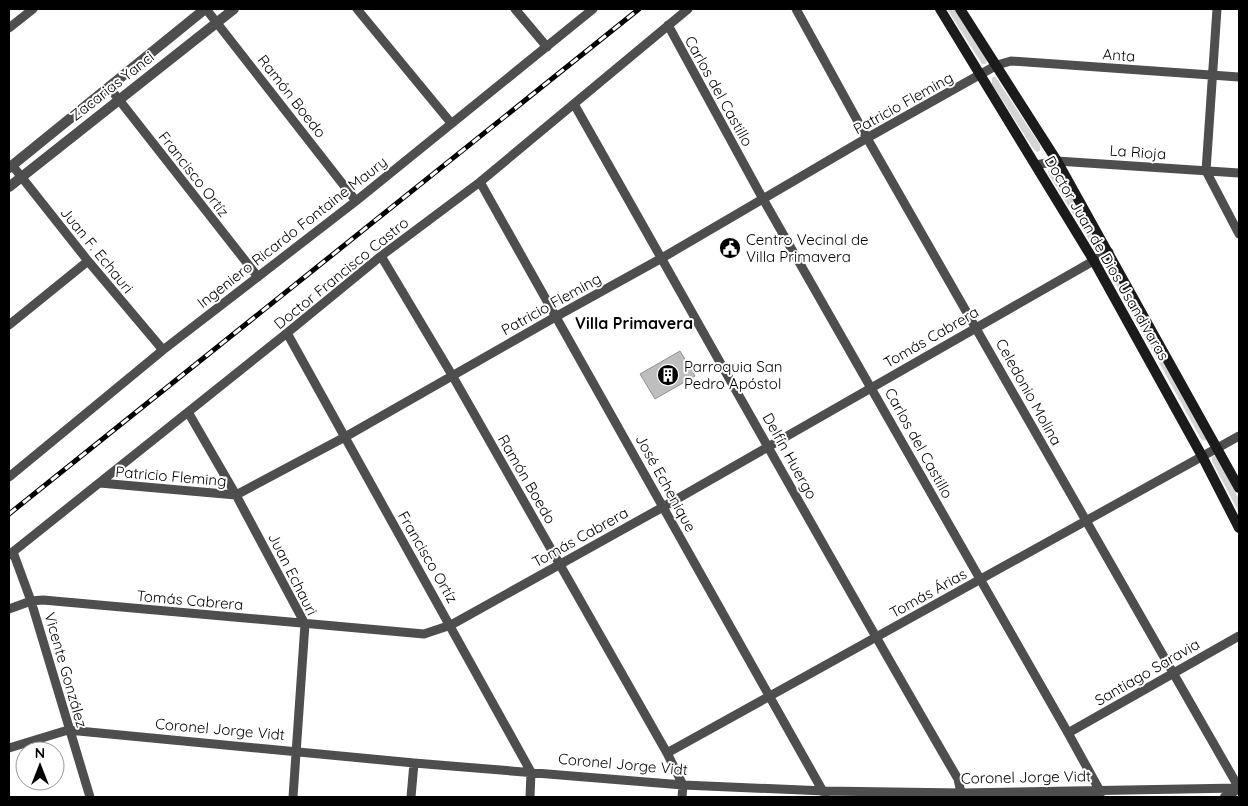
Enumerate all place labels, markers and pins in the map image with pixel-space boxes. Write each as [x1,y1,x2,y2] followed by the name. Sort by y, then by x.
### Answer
[746,230,869,266] place label: Centro Vecinal de Villa Primavera
[718,236,742,260] public building icon: Centro Vecinal de Villa Primavera
[684,357,782,393] place label: Parroquia San Pedro Apóstol
[656,363,680,387] building icon: Parroquia San Pedro Apóstol

